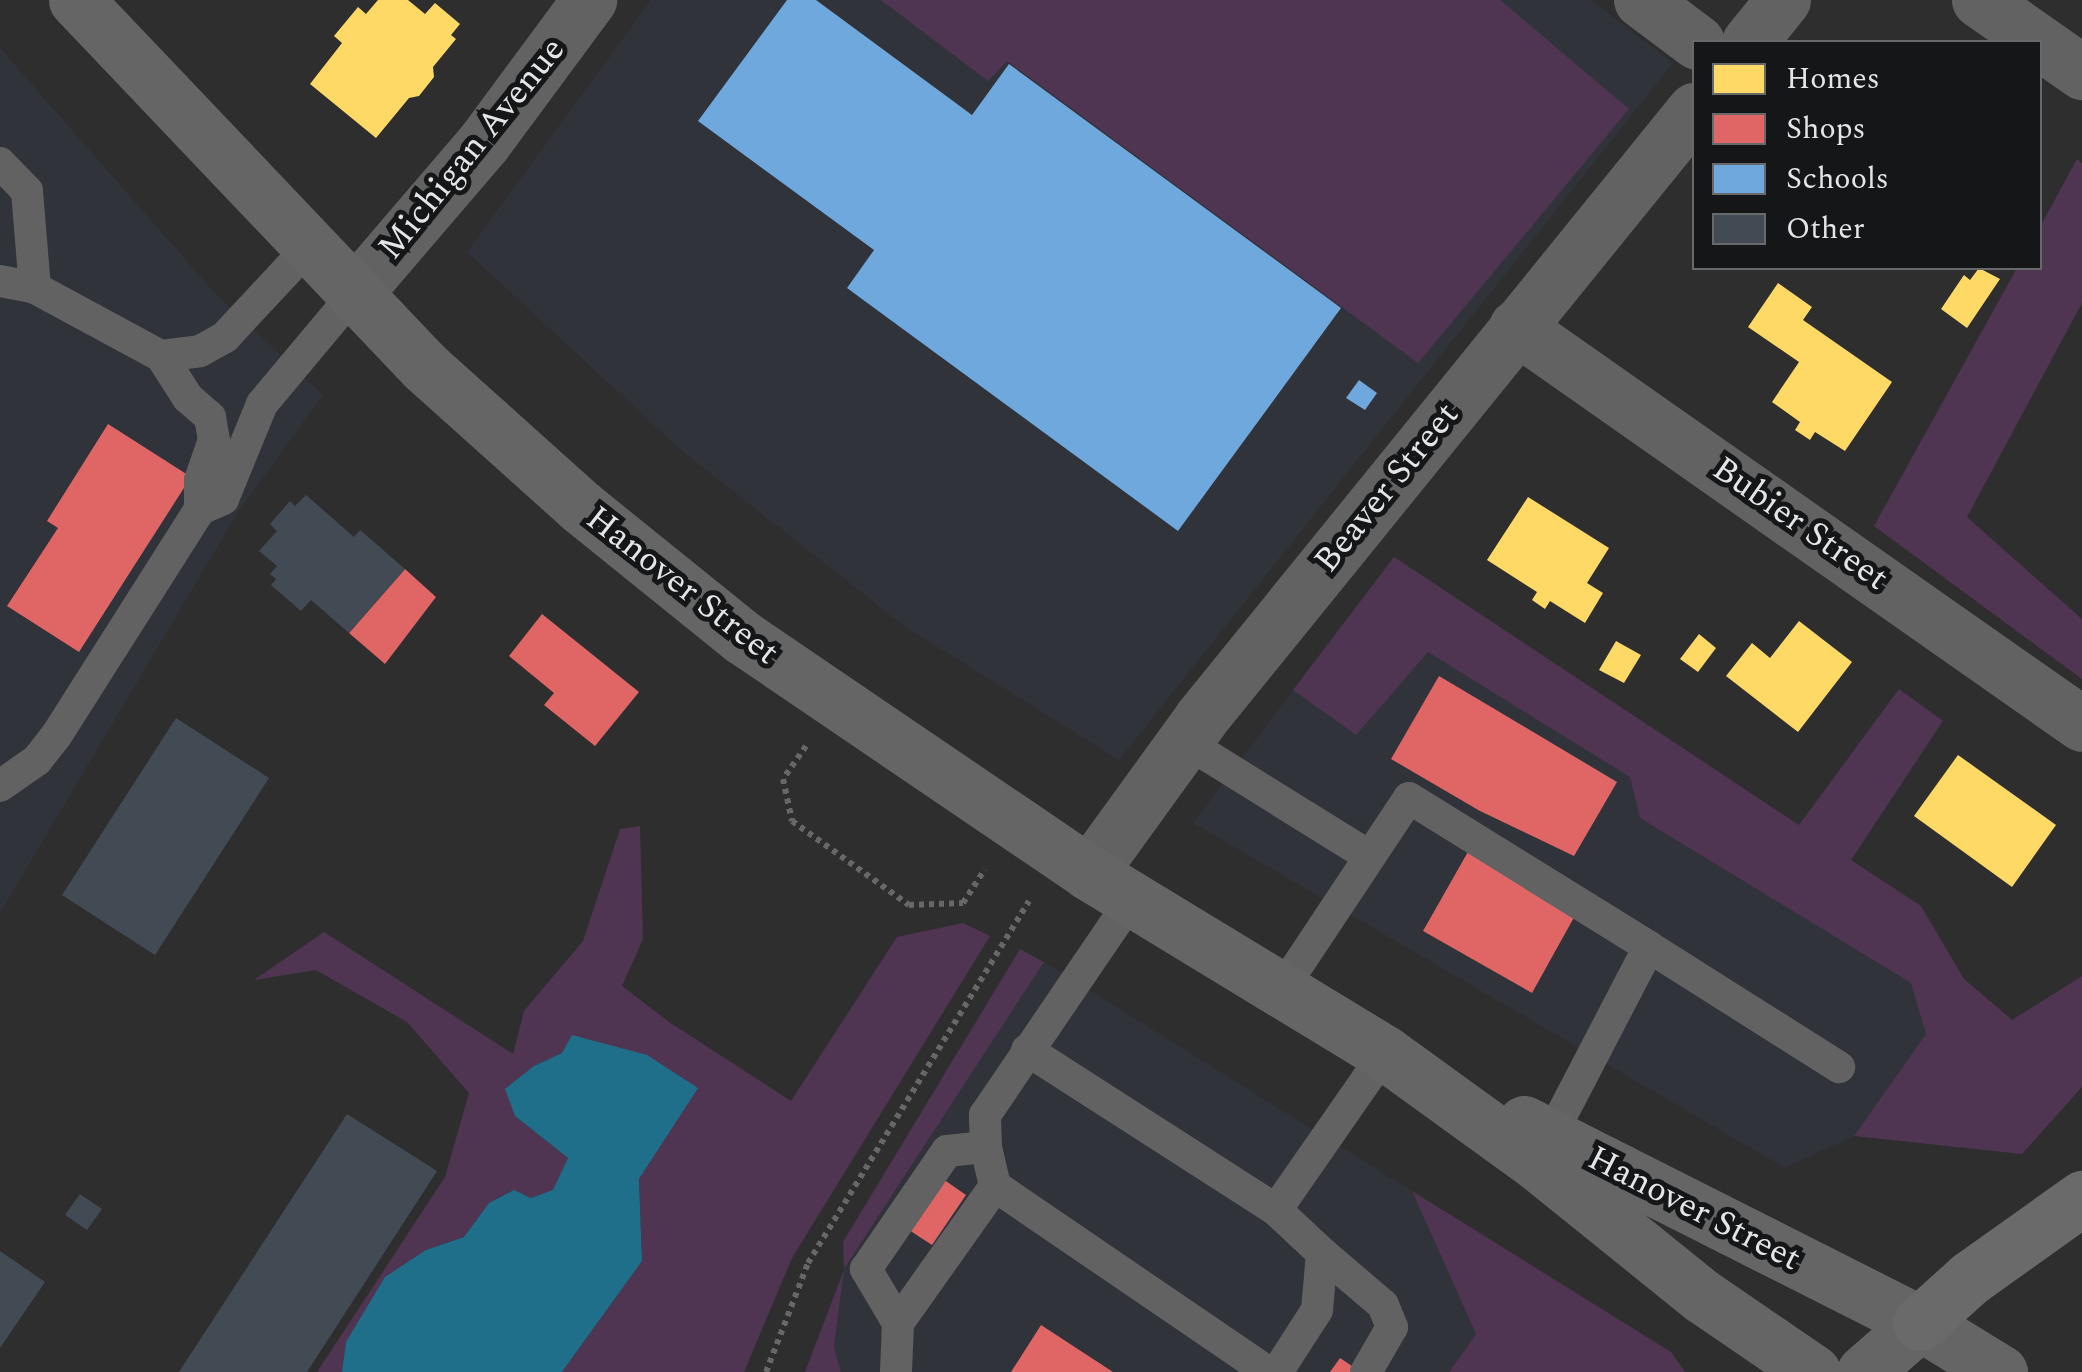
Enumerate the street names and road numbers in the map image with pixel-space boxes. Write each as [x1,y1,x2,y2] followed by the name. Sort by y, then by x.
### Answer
[370,30,574,268] street label: Michigan Avenue
[1306,395,1468,581] street label: Beaver Street
[1704,448,1896,600] street label: Bubier Street
[577,498,787,674] street label: Hanover Street
[1581,1137,1807,1281] street label: Hanover Street

